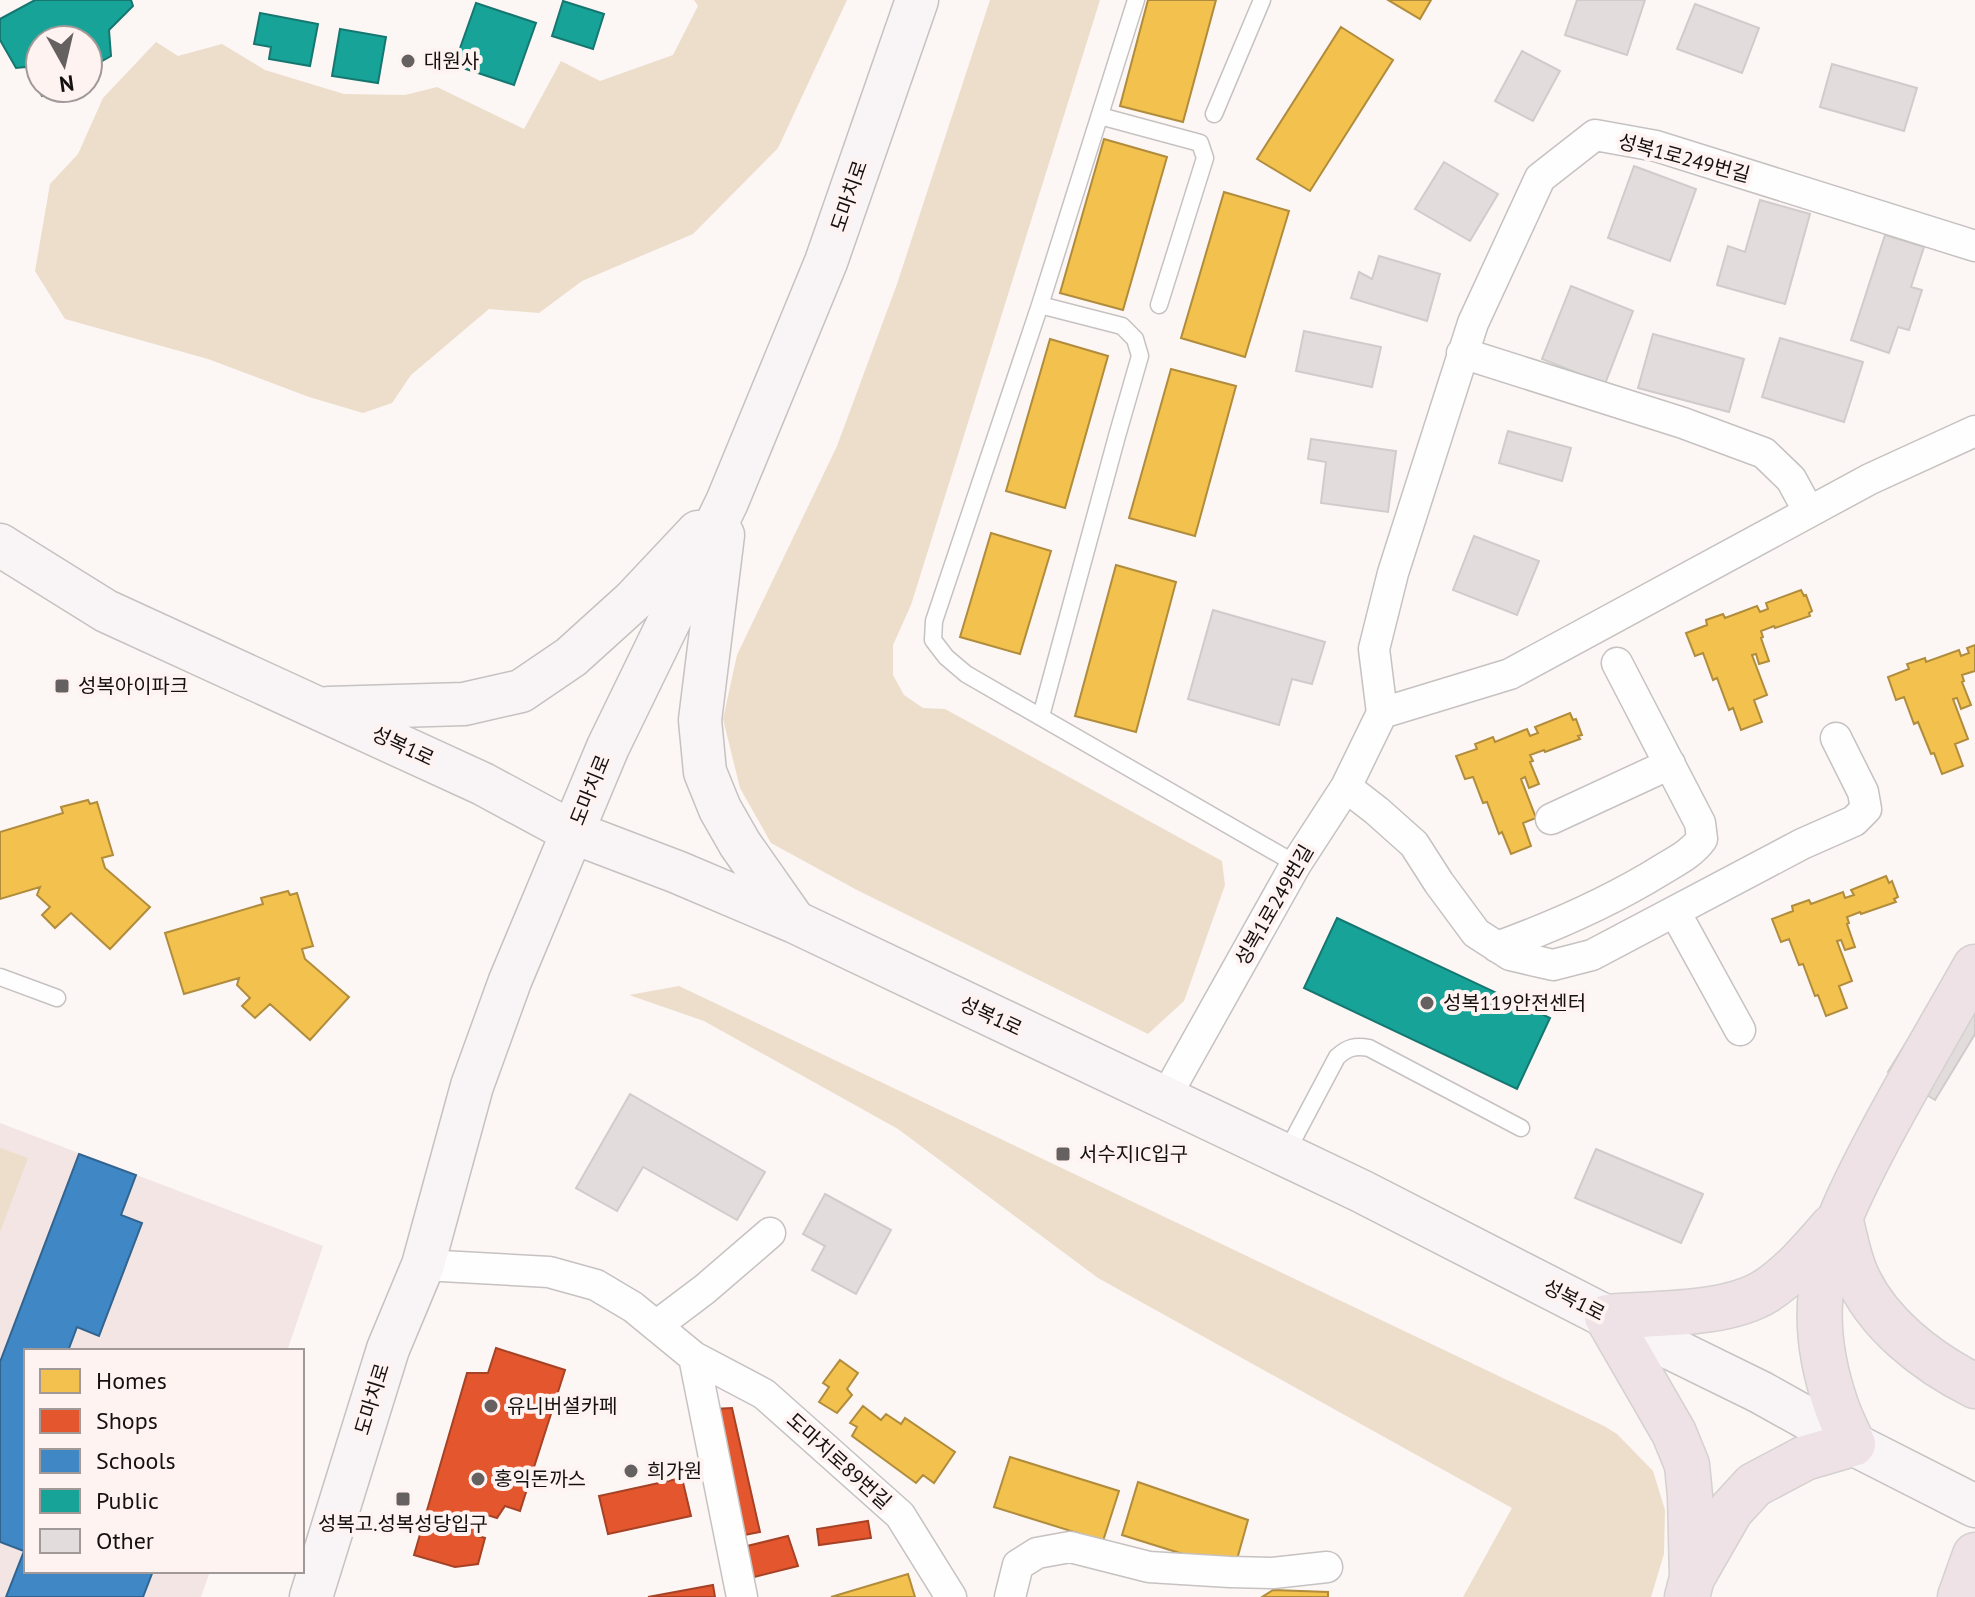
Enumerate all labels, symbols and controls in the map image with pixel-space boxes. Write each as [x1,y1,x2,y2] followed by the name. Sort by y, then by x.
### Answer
[24,24,104,104] north arrow
[424,48,479,74] place label: 대원사
[399,52,417,70] marker: 대원사
[58,69,76,99] text: N
[1615,128,1753,188] street label: 성복1로249번길
[825,157,873,235] street label: 도마치로
[78,673,188,699] place label: 성복아이파크
[53,677,71,695] marker: 성복아이파크
[368,720,438,772] street label: 성복1로
[564,751,616,829] street label: 도마치로
[1229,840,1319,970] street label: 성복1로249번길
[956,990,1026,1042] street label: 성복1로
[1443,990,1586,1016] place label: 성복119안전센터
[1418,994,1436,1012] marker: 성복119안전센터
[1079,1141,1188,1167] place label: 서수지IC입구
[1054,1145,1072,1163] marker: 서수지IC입구
[1539,1273,1609,1327] street label: 성복1로
[24,1349,304,1573] legend
[349,1360,395,1438] street label: 도마치로
[96,1365,167,1396] text: Homes
[507,1393,617,1419] place label: 유니버셜카페
[482,1397,500,1415] marker: 유니버셜카페
[96,1405,158,1436] text: Shops
[781,1407,897,1515] street label: 도마치로89번길
[96,1445,176,1476] text: Schools
[647,1458,702,1484] place label: 희가원
[622,1462,640,1480] marker: 희가원
[494,1466,586,1492] place label: 홍익돈까스
[469,1470,487,1488] marker: 홍익돈까스
[96,1485,159,1516] text: Public
[394,1490,412,1508] marker: 성복고.성복성당입구
[318,1511,488,1537] place label: 성복고.성복성당입구
[96,1525,154,1556] text: Other

